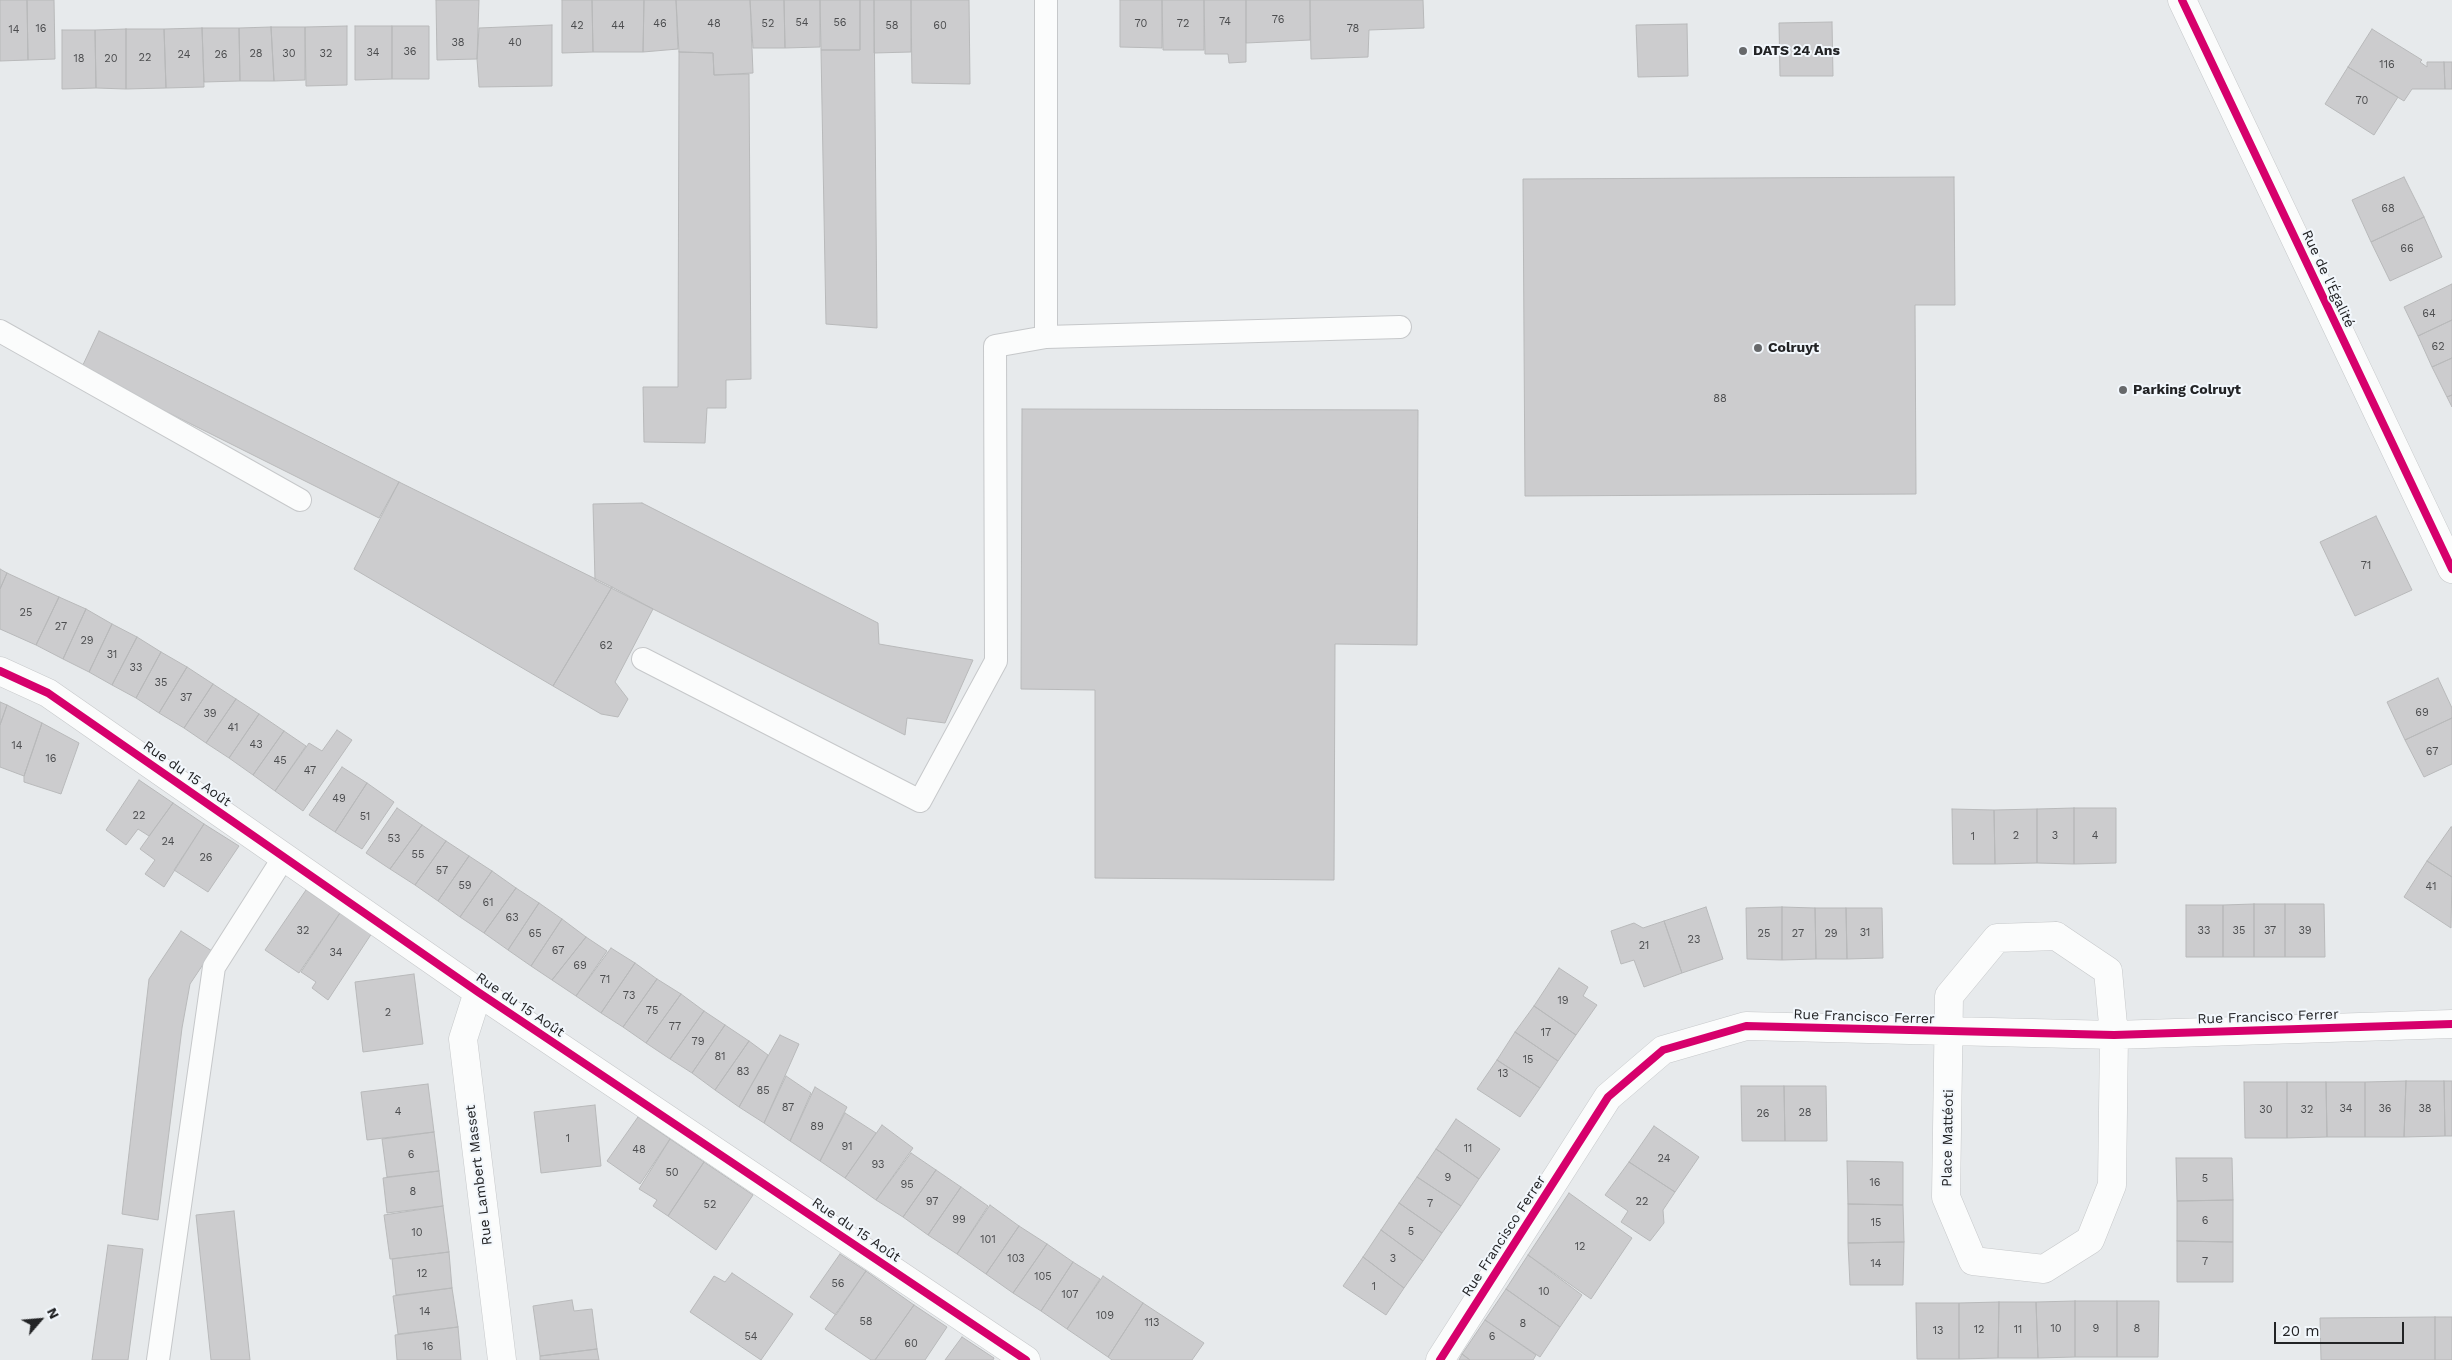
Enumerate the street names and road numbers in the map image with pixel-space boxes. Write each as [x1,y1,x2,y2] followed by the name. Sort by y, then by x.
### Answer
[2298,228,2358,330] street label: Rue de l'Égalité
[140,738,234,810] street label: Rue du 15 Août
[473,969,567,1041] street label: Rue du 15 Août
[1793,1006,1935,1028] street label: Rue Francisco Ferrer
[2197,1006,2339,1028] street label: Rue Francisco Ferrer
[1939,1089,1957,1187] street label: Place Mattéoti
[462,1104,496,1246] street label: Rue Lambert Masset
[1458,1172,1550,1300] street label: Rue Francisco Ferrer
[809,1194,903,1266] street label: Rue du 15 Août

